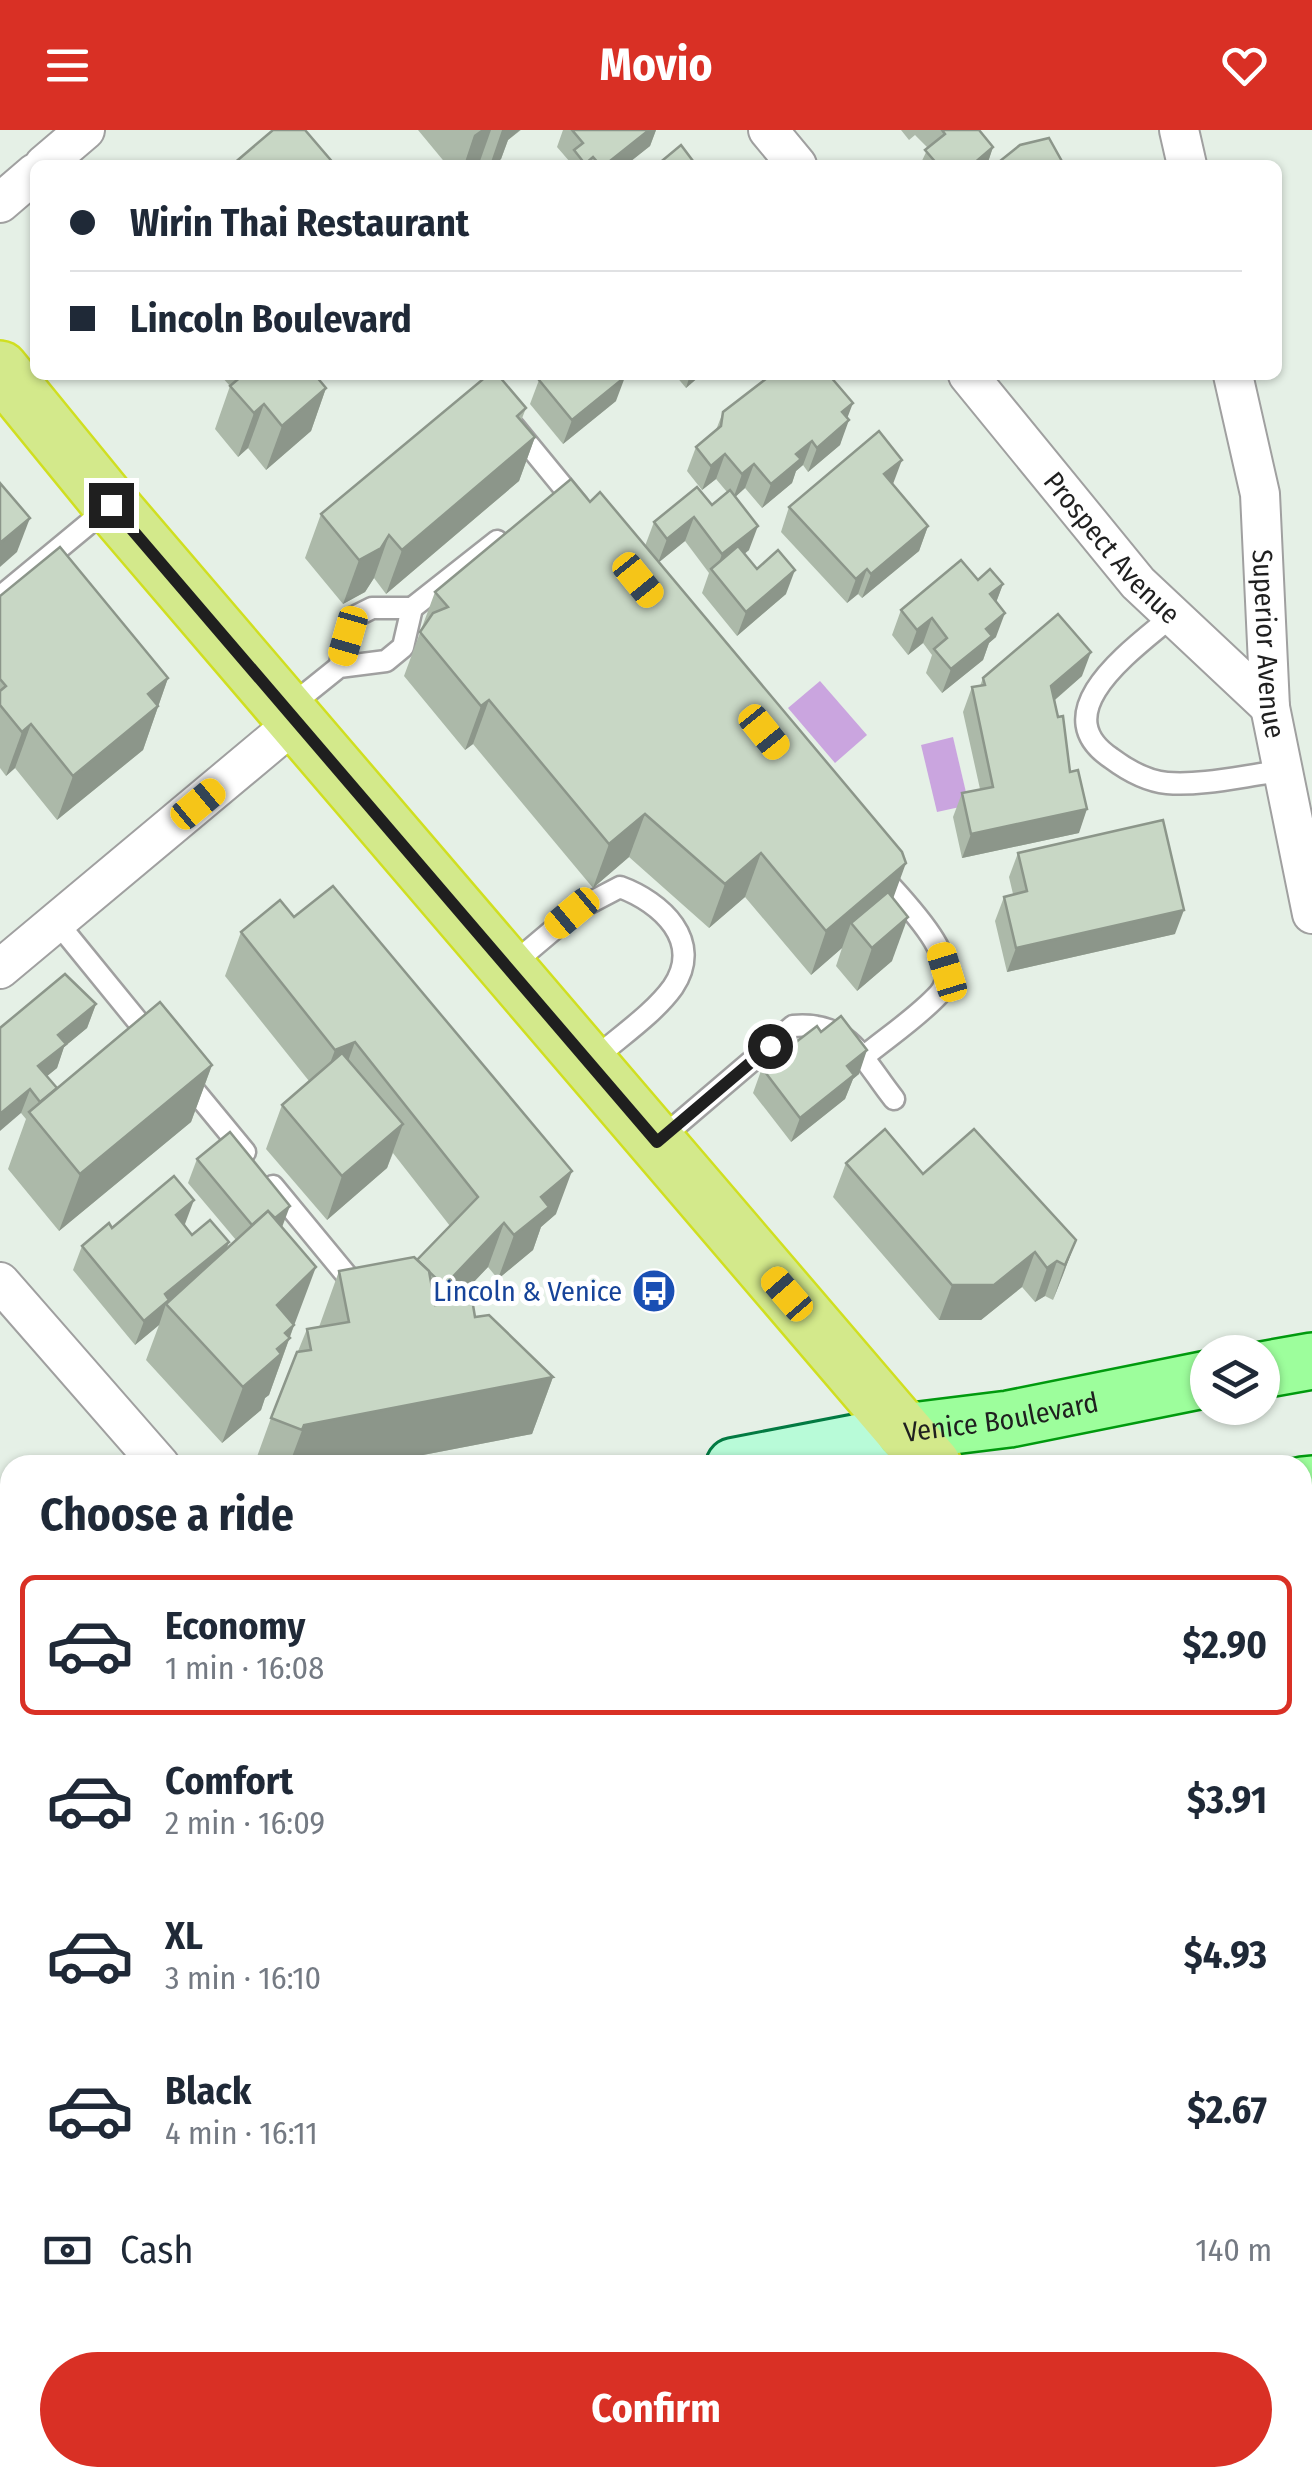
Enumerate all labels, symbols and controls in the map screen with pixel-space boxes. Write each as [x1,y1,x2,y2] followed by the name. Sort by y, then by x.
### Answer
[40,38,95,93] icon: menu
[600,38,712,92] text: Movio
[1217,38,1272,93] icon: heart
[130,200,469,246] text: Wirin Thai Restaurant
[130,296,412,342] text: Lincoln Boulevard
[1037,465,1187,630] street label: Prospect Avenue
[89,483,134,528] route end
[607,547,669,613] car
[1246,548,1292,741] street label: Superior Avenue
[325,603,371,669] car
[733,699,795,765] car
[165,773,231,835] car
[539,882,605,944] car
[924,939,970,1005] car
[748,1024,793,1069] route start
[756,1262,818,1326] car
[631,1268,677,1314] bus stop icon: Lincoln & Venice
[433,1275,622,1308] place label: Lincoln & Venice
[1190,1335,1280,1425] map controls
[1190,1335,1280,1425] button: layers
[902,1385,1101,1448] street label: Venice Boulevard
[40,1488,294,1542] text: Choose a ride
[45,1600,135,1690] icon: car
[165,1603,305,1649] text: Economy
[1183,1622,1267,1668] text: $2.90
[165,1649,324,1687] text: 1 min · 16:08
[45,1755,135,1845] icon: car
[165,1758,293,1804] text: Comfort
[1187,1777,1267,1823] text: $3.91
[165,1804,325,1842] text: 2 min · 16:09
[45,1910,135,2000] icon: car
[165,1913,203,1959] text: XL
[1184,1932,1267,1978] text: $4.93
[165,1959,321,1997] text: 3 min · 16:10
[45,2065,135,2155] icon: car
[165,2068,251,2114] text: Black
[1187,2087,1267,2133] text: $2.67
[165,2114,318,2152] text: 4 min · 16:11
[40,2223,95,2278] icon: cash
[120,2227,194,2273] text: Cash
[1195,2231,1272,2269] text: 140 m
[40,2352,1272,2467] button: Confirm

